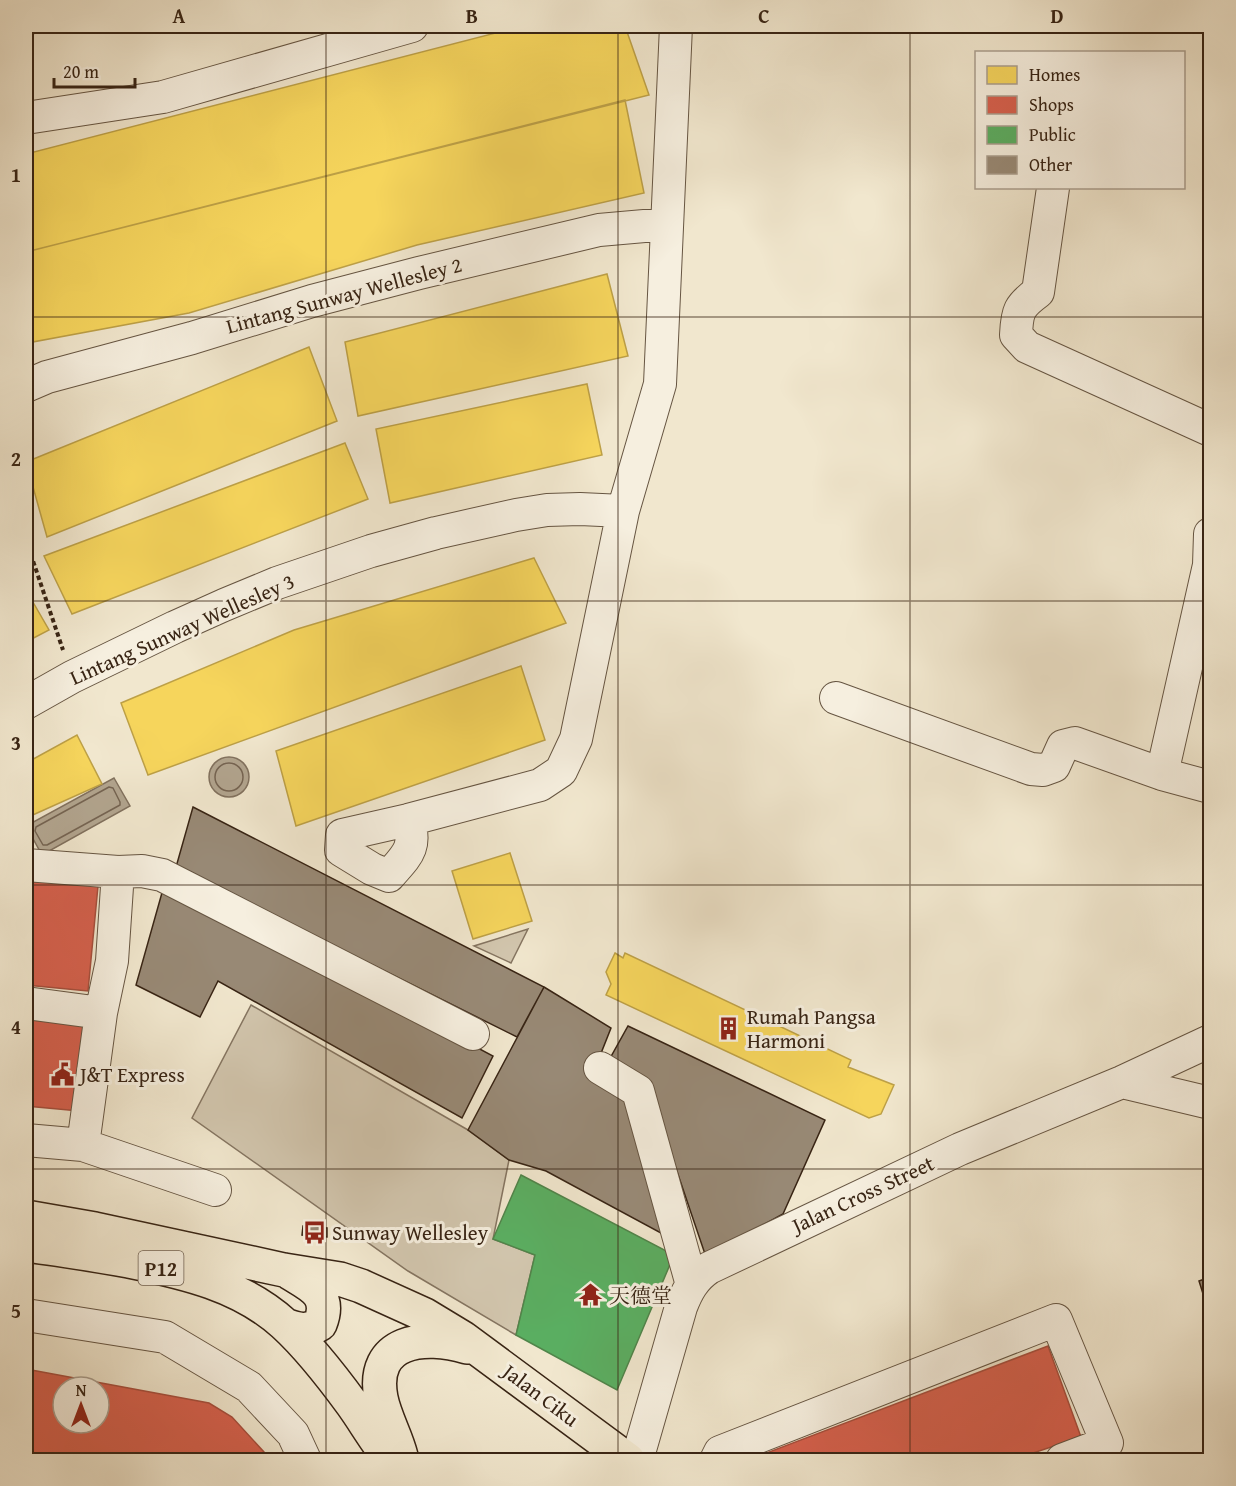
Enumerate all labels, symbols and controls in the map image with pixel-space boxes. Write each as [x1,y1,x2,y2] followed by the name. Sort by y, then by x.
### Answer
[173,1,186,30] text: A
[466,1,478,30] text: B
[758,1,770,30] text: C
[1050,1,1064,30] text: D
[54,51,135,89] scale bar
[975,51,1185,189] legend
[63,58,99,85] text: 20 m
[1029,61,1080,88] text: Homes
[1029,91,1074,118] text: Shops
[1029,121,1076,148] text: Public
[1029,151,1073,178] text: Other
[11,160,21,189] text: 1
[223,249,465,341] street label: Lintang Sunway Wellesley 2
[11,444,21,473] text: 2
[65,565,299,693] street label: Lintang Sunway Wellesley 3
[11,728,21,757] text: 3
[747,1001,876,1056] place label: Rumah Pangsa Harmoni
[11,1012,21,1041] text: 4
[716,1015,742,1041] building icon: Rumah Pangsa Harmoni
[77,1059,185,1090] place label: J&T Express
[49,1061,75,1087] public building icon: J&T Express
[784,1147,940,1242] street label: Jalan Cross Street
[332,1217,489,1248] place label: Sunway Wellesley
[301,1219,327,1245] bus stop icon: Sunway Wellesley
[138,1251,184,1285] road number: P12
[609,1280,672,1311] place label: 天德堂
[578,1282,604,1308] temple icon: 天德堂
[11,1296,21,1325] text: 5
[494,1354,586,1434] street label: Jalan Ciku
[51,1375,111,1435] north arrow
[76,1378,87,1402] text: N

